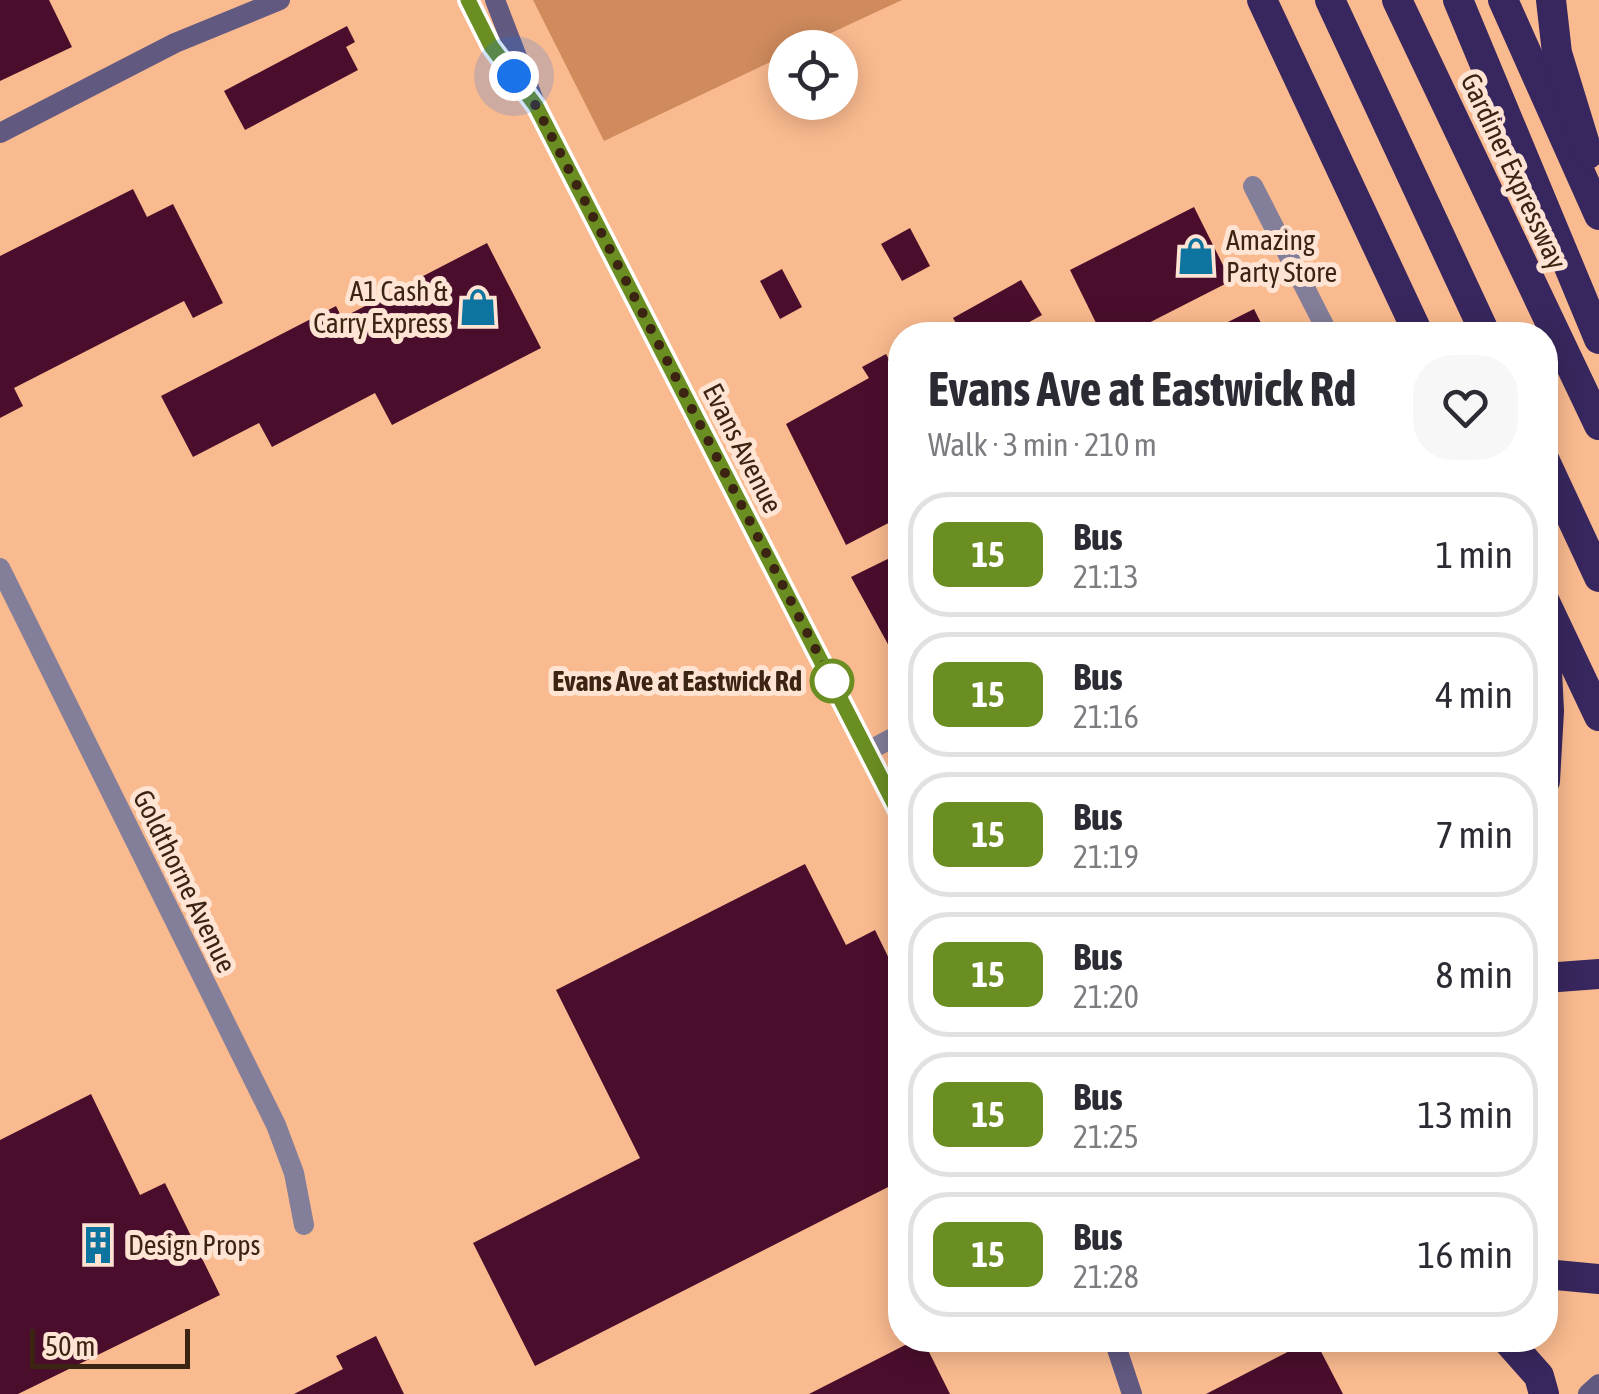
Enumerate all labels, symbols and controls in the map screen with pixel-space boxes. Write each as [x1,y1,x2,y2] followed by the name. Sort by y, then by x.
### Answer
[768,30,858,120] map controls
[768,30,858,120] button: locate
[489,51,539,101] your location
[1455,68,1573,274] street label: Gardiner Expressway
[1226,224,1337,288] place label: Amazing Party Store
[1175,235,1217,277] shop icon: Amazing Party Store
[313,275,448,339] place label: A1 Cash & Carry Express
[457,286,499,328] shop icon: A1 Cash & Carry Express
[1413,355,1518,460] button: heart
[928,361,1356,416] text: Evans Ave at Eastwick Rd
[697,378,789,518] street label: Evans Avenue
[928,426,1157,463] text: Walk · 3 min · 210 m
[1073,515,1123,558] text: Bus
[1435,533,1513,576] text: 1 min
[972,534,1004,574] text: 15
[1073,558,1139,595] text: 21:13
[1073,655,1123,698] text: Bus
[811,660,853,702] marker: Evans Ave at Eastwick Rd
[552,665,802,697] place label: Evans Ave at Eastwick Rd
[1435,673,1513,716] text: 4 min
[972,674,1004,714] text: 15
[1073,698,1139,735] text: 21:16
[127,785,243,977] street label: Goldthorne Avenue
[1073,795,1123,838] text: Bus
[1435,813,1513,856] text: 7 min
[972,814,1004,854] text: 15
[1073,838,1139,875] text: 21:19
[1073,935,1123,978] text: Bus
[1435,953,1513,996] text: 8 min
[972,954,1004,994] text: 15
[1073,978,1139,1015] text: 21:20
[1073,1075,1123,1118] text: Bus
[1418,1093,1513,1136] text: 13 min
[972,1094,1004,1134] text: 15
[1073,1118,1139,1155] text: 21:25
[1073,1215,1123,1258] text: Bus
[77,1224,119,1266] building icon: Design Props
[128,1229,260,1261] place label: Design Props
[1418,1233,1513,1276] text: 16 min
[972,1234,1004,1274] text: 15
[1073,1258,1139,1295] text: 21:28
[30,1324,190,1368] scale bar
[45,1330,95,1362] text: 50 m

